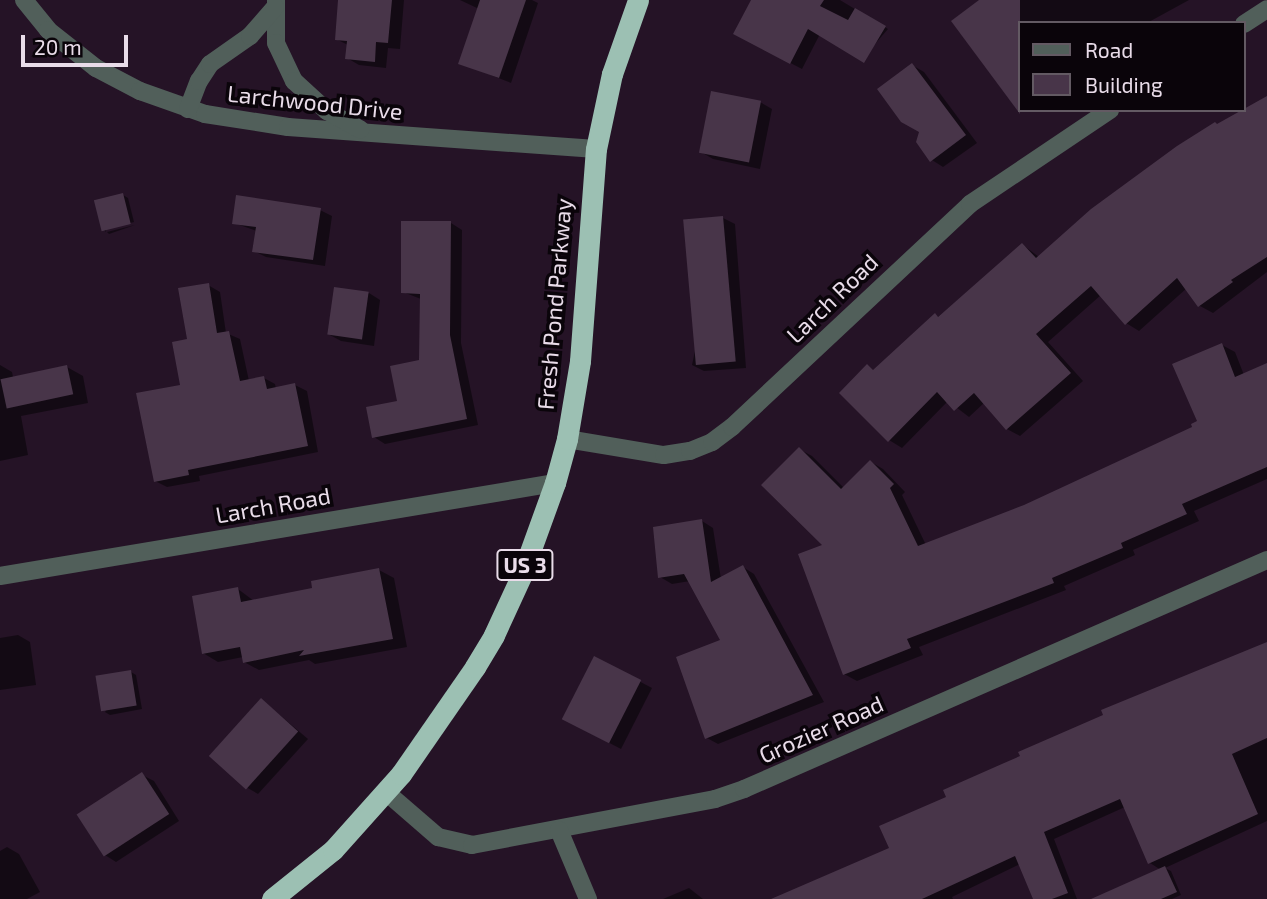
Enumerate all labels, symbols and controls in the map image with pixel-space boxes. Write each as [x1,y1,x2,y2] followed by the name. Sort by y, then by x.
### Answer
[24,21,131,65] scale bar
[1018,21,1246,112] legend
[34,34,82,59] text: 20 m
[1085,37,1133,62] text: Road
[1085,72,1163,97] text: Building
[226,79,404,125] street label: Larchwood Drive
[531,197,577,411] street label: Fresh Pond Parkway
[781,248,883,348] street label: Larch Road
[213,481,333,529] street label: Larch Road
[495,548,555,582] road number: US 3
[754,689,888,769] street label: Grozier Road

